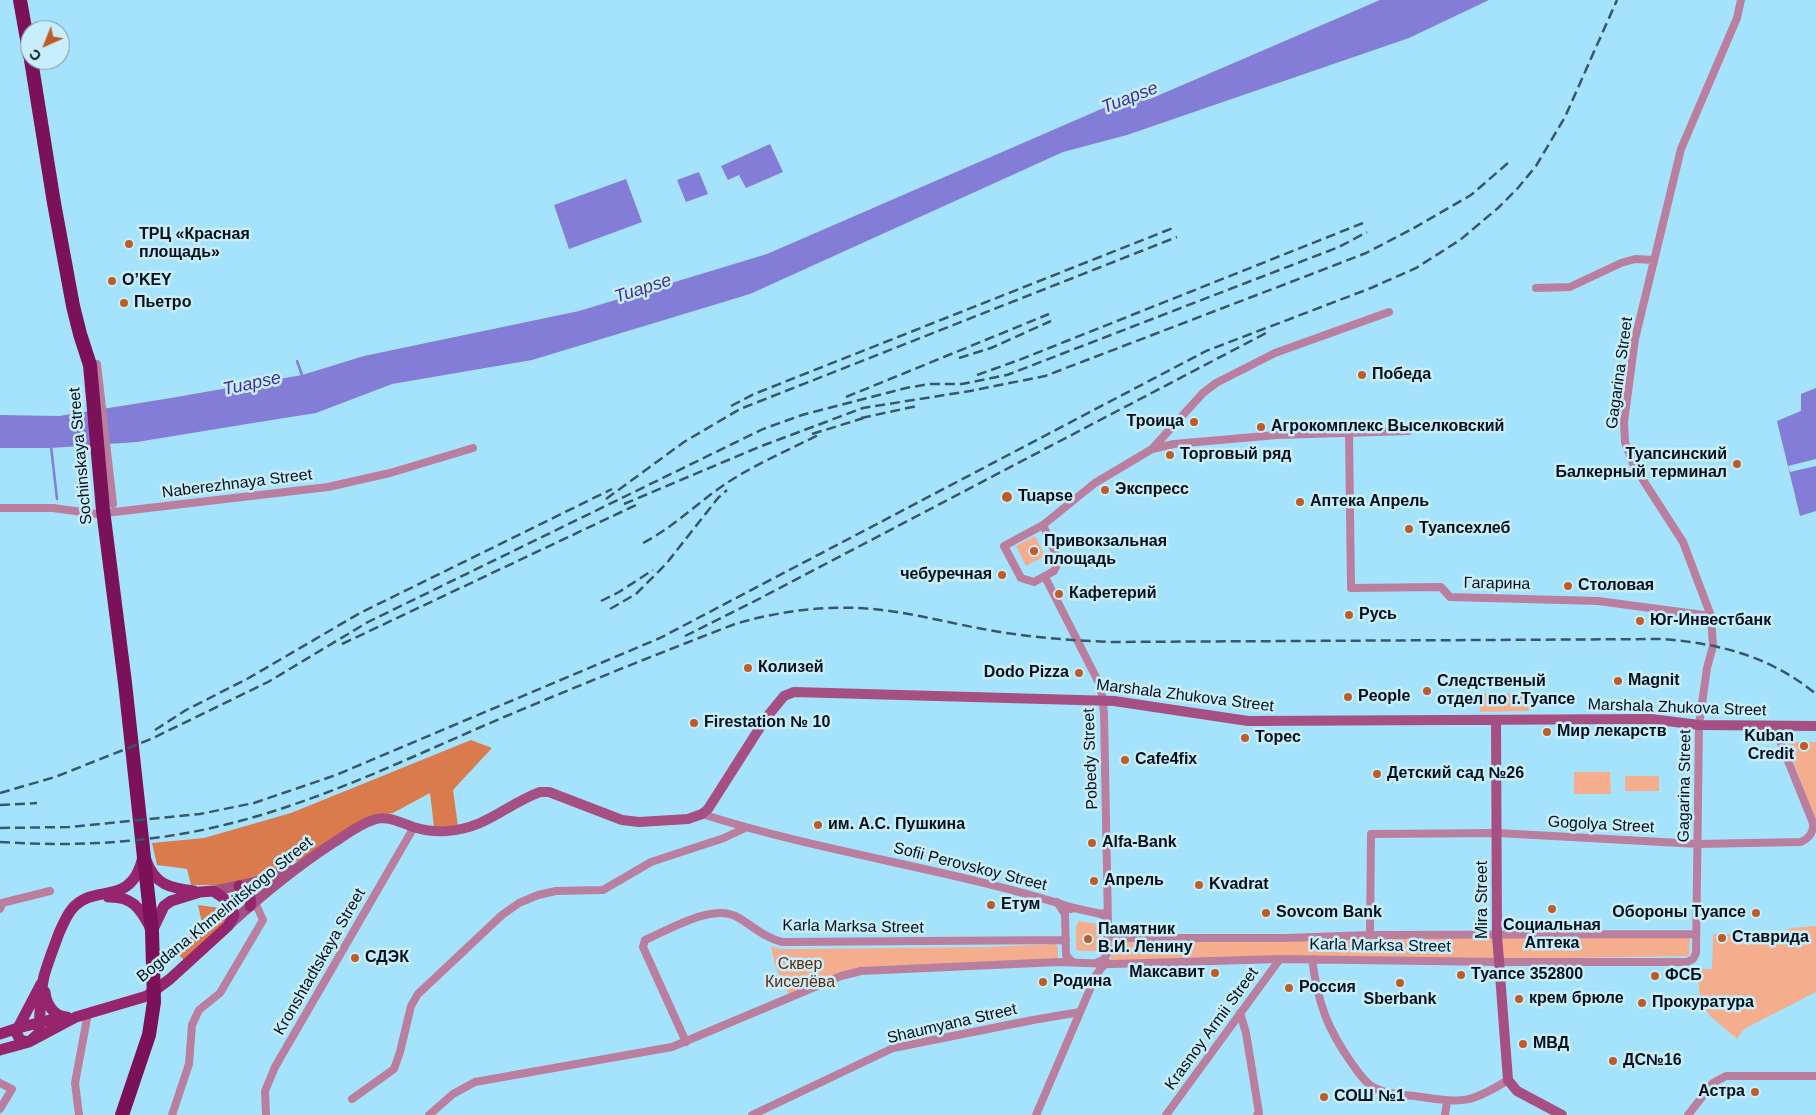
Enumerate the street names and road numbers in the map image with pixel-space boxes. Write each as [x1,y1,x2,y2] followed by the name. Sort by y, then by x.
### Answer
[1603,316,1637,430] street label: Gagarina Street
[65,386,97,526] street label: Sochinskaya Street
[161,465,313,503] street label: Naberezhnaya Street
[1464,574,1530,594] street label: Гагарина
[1095,676,1275,716] street label: Marshala Zhukova Street
[1587,695,1767,721] street label: Marshala Zhukova Street
[1080,708,1102,810] street label: Pobedy Street
[1674,729,1696,843] street label: Gagarina Street
[1547,813,1655,837] street label: Gogolya Street
[133,833,317,987] street label: Bogdana Khmelnitskogo Street
[891,839,1049,895] street label: Sofii Perovskoy Street
[1473,861,1493,939] street label: Mira Street
[270,885,370,1039] street label: Kronshtadtskaya Street
[782,916,924,938] street label: Karla Marksa Street
[1309,935,1451,957] street label: Karla Marksa Street
[1161,964,1263,1094] street label: Krasnoy Armii Street
[885,1000,1019,1048] street label: Shaumyana Street

